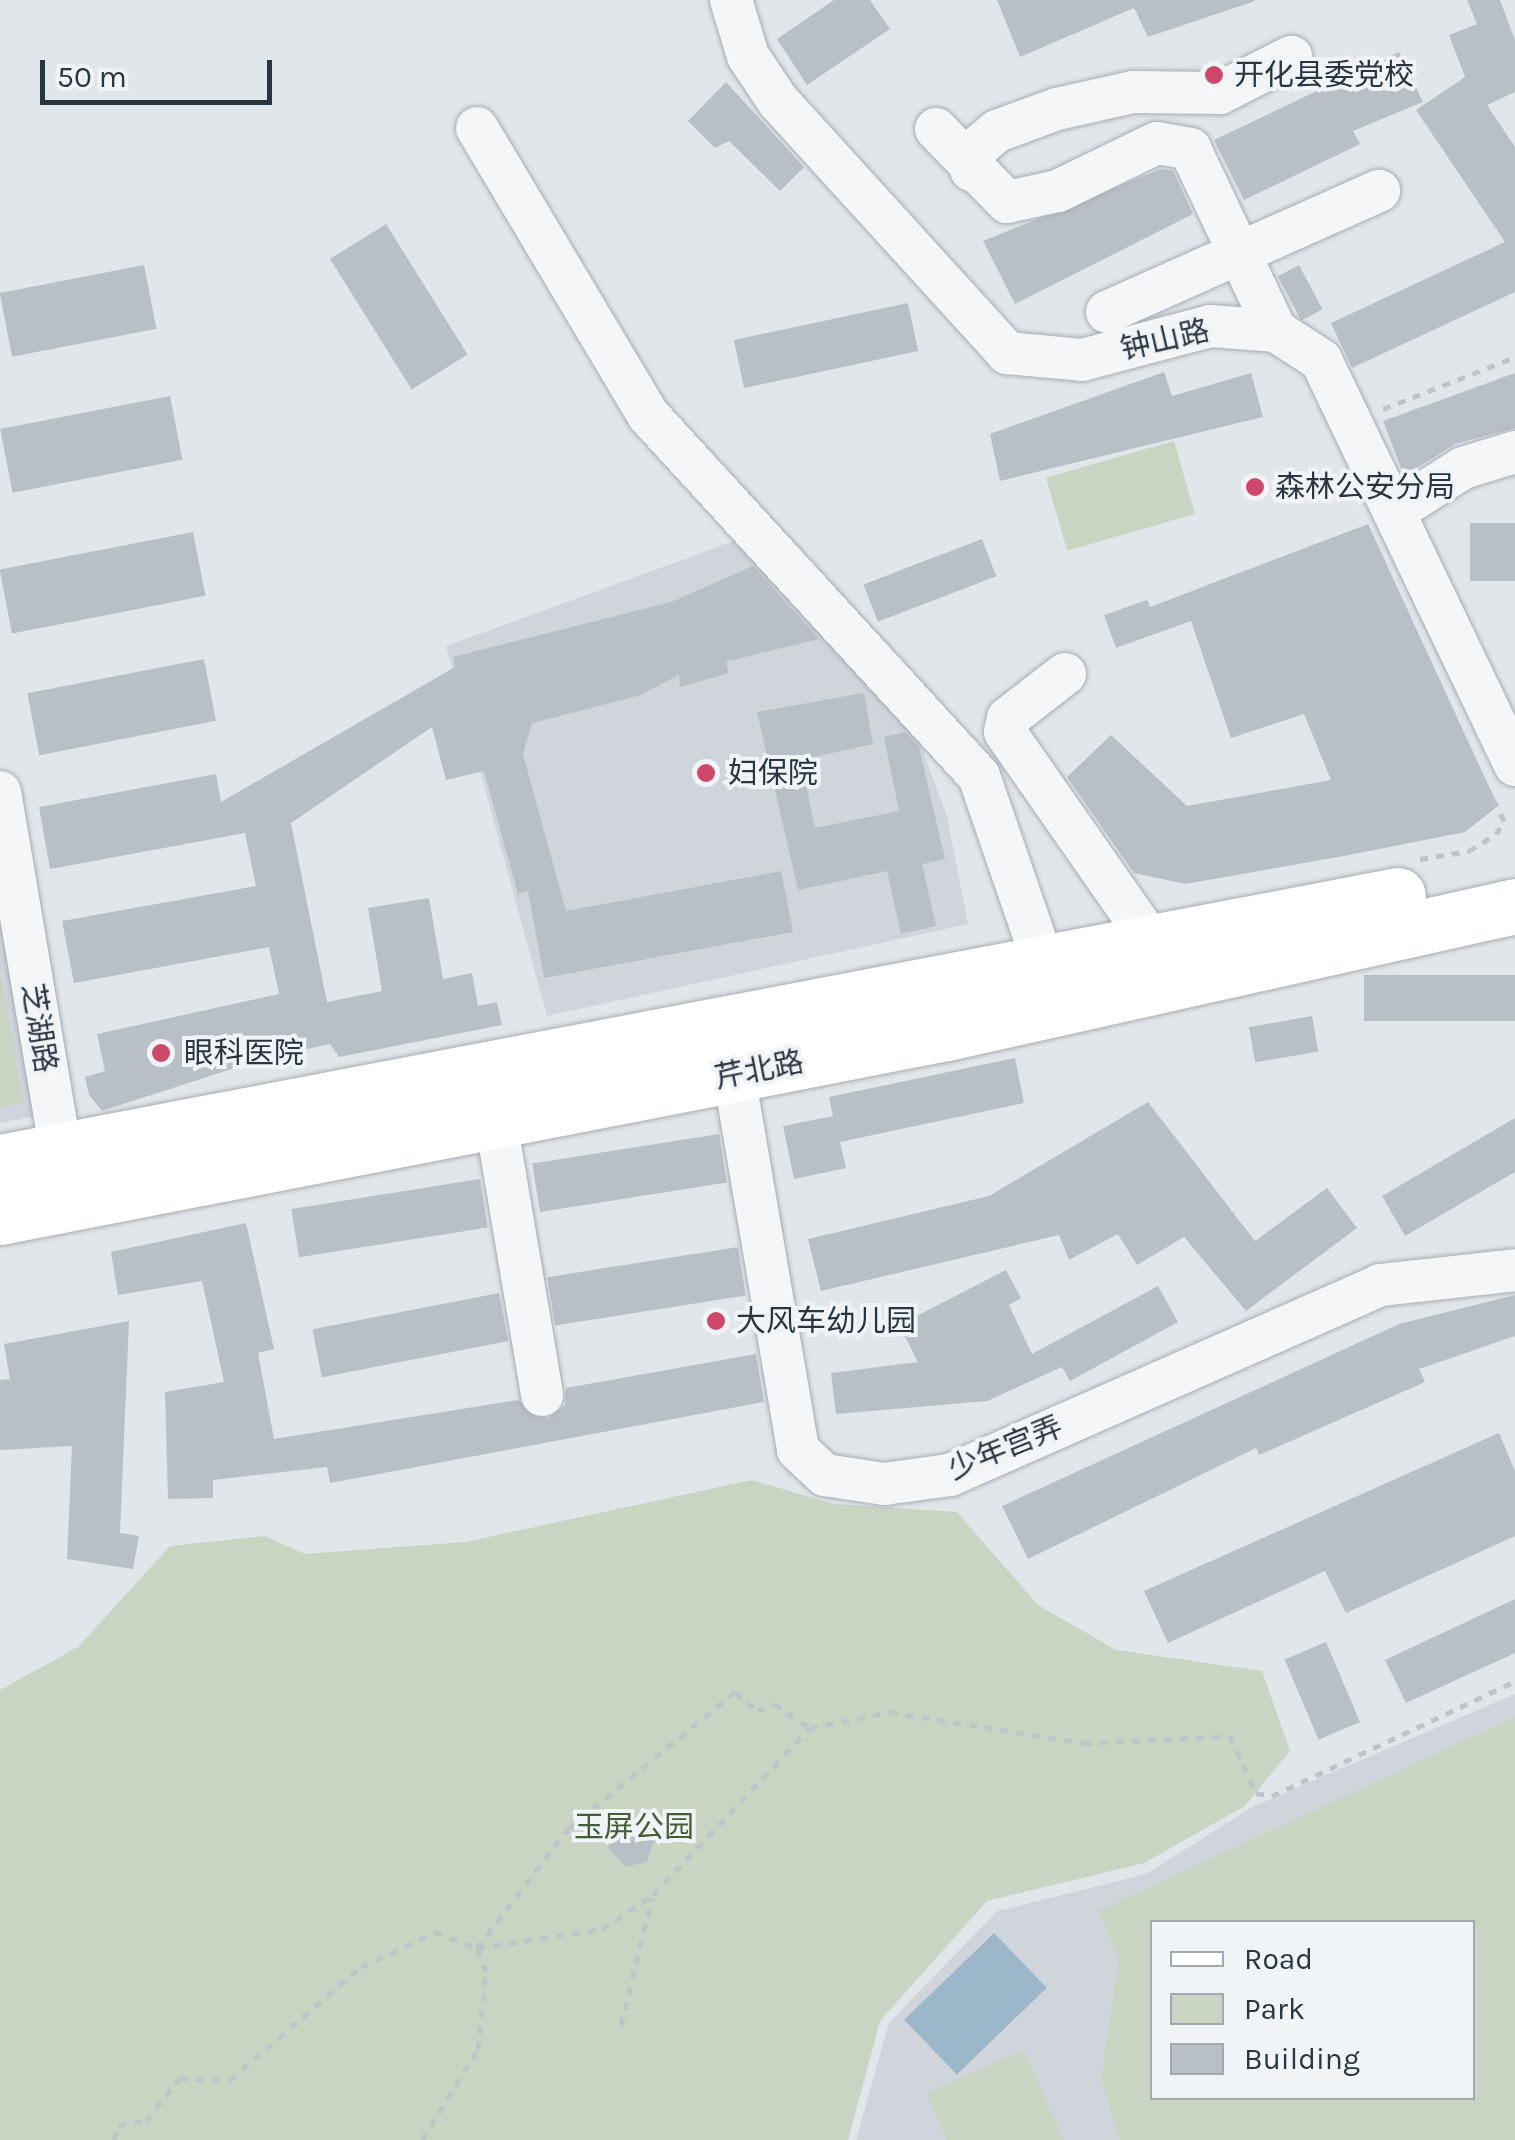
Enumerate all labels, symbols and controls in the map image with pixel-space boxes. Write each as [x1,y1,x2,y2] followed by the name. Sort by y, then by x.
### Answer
[45,40,278,102] scale bar
[1234,57,1414,93] place label: 开化县委党校
[57,59,127,95] text: 50 m
[1203,64,1225,86] marker: 开化县委党校
[1117,312,1213,368] street label: 钟山路
[1275,469,1455,505] place label: 森林公安分局
[1244,476,1266,498] marker: 森林公安分局
[728,755,818,791] place label: 妇保院
[693,760,719,786] marker: 妇保院
[14,981,64,1075] street label: 芝湖路
[184,1035,304,1071] place label: 眼科医院
[148,1040,174,1066] marker: 眼科医院
[711,1044,807,1096] street label: 芹北路
[736,1303,916,1339] place label: 大风车幼儿园
[705,1310,727,1332] marker: 大风车幼儿园
[943,1409,1067,1487] street label: 少年宫弄
[574,1809,694,1845] park label: 玉屏公园
[1150,1920,1475,2100] legend
[1244,1941,1313,1977] text: Road
[1244,1991,1305,2027] text: Park
[1244,2041,1360,2077] text: Building

